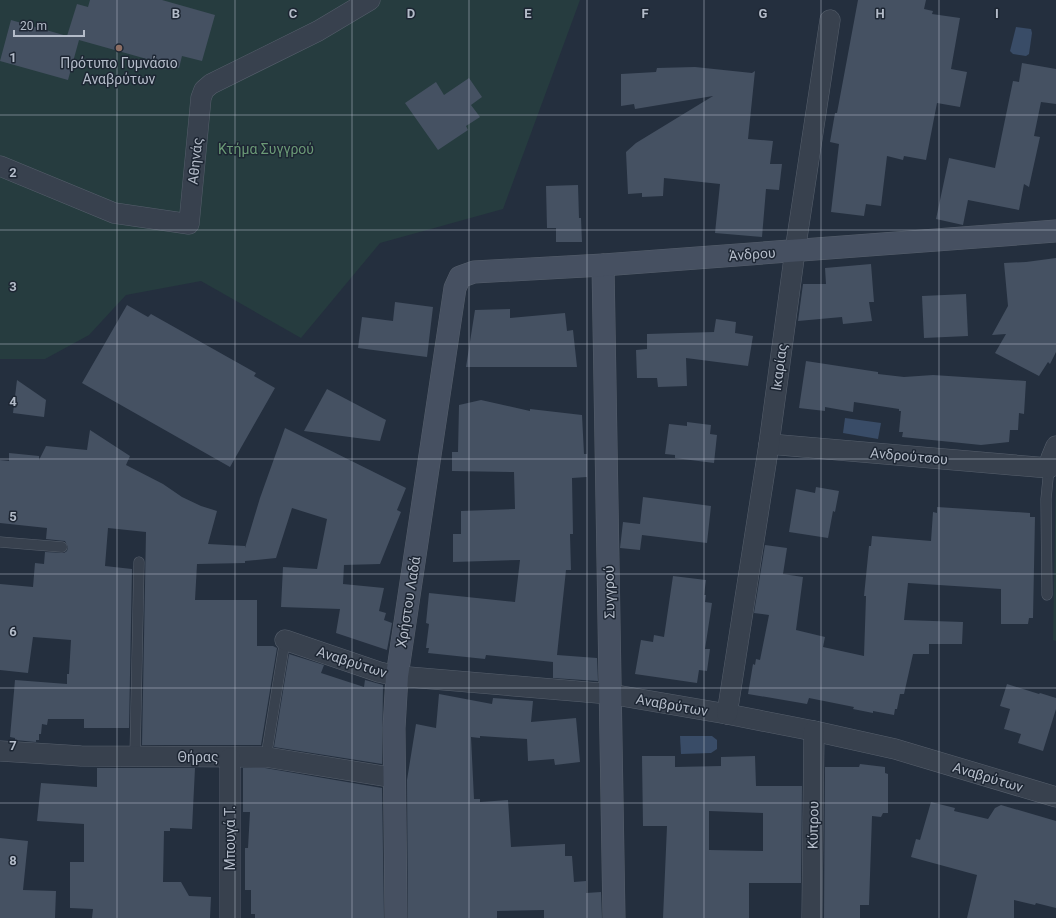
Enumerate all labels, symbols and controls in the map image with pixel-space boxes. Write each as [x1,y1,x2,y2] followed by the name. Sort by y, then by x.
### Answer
[172,6,180,21] text: B
[289,6,298,21] text: C
[407,6,415,21] text: D
[524,6,532,21] text: E
[641,6,649,21] text: F
[759,6,768,21] text: G
[875,6,885,21] text: H
[995,6,999,21] text: I
[14,12,84,38] scale bar
[20,19,47,33] text: 20 m
[114,43,124,53] marker: Πρότυπο Γυμνάσιο Αναβρύτων
[9,50,17,65] text: 1
[60,55,178,87] place label: Πρότυπο Γυμνάσιο Αναβρύτων
[185,137,205,185] street label: Αθηνάς
[218,141,314,157] park label: Κτήμα Συγγρού
[9,165,17,180] text: 2
[728,244,776,264] street label: Άνδρου
[9,279,17,294] text: 3
[768,342,790,392] street label: Ικαρίας
[9,394,17,409] text: 4
[870,445,948,467] street label: Ανδρούτσου
[9,509,17,524] text: 5
[393,555,423,649] street label: Χρήστου Λαδά
[601,565,617,619] street label: Συγγρού
[9,624,17,639] text: 6
[315,643,389,681] street label: Αναβρύτων
[635,691,709,719] street label: Αναβρύτων
[9,738,17,753] text: 7
[178,749,218,765] street label: Θήρας
[951,759,1025,795] street label: Αναβρύτων
[805,801,821,849] street label: Κύπρου
[222,805,238,871] street label: Μπουγά Τ.
[9,853,17,868] text: 8

